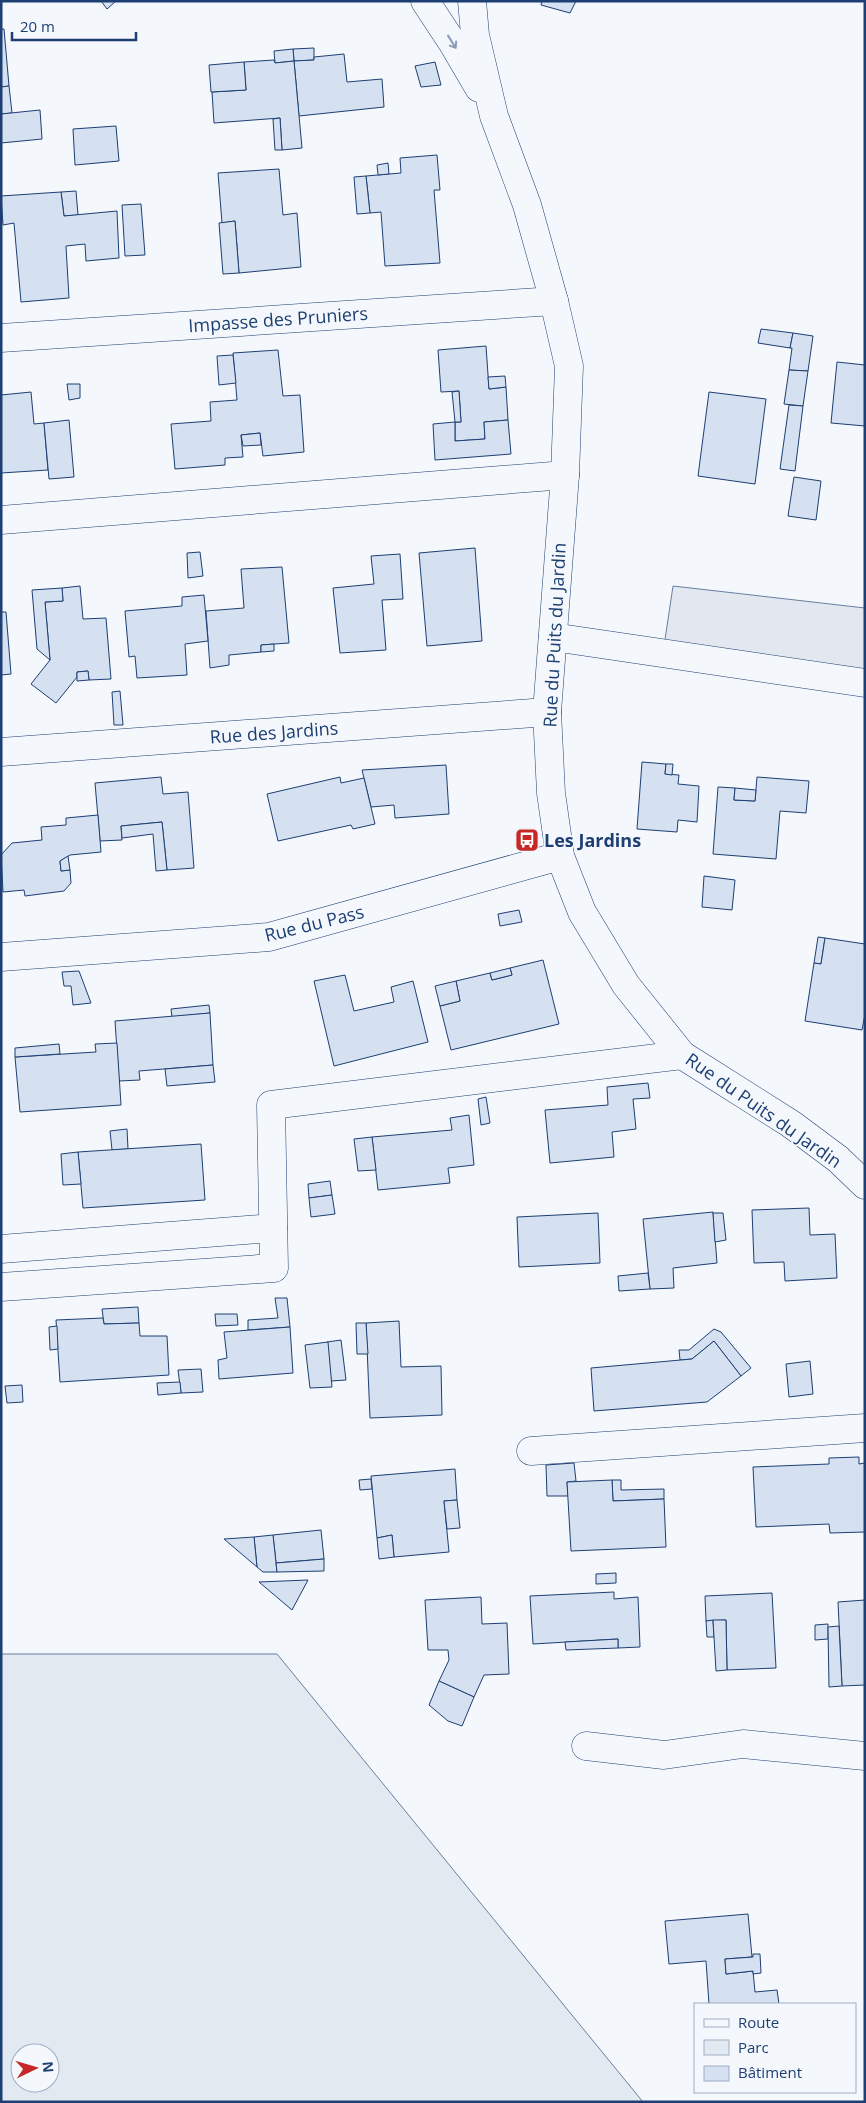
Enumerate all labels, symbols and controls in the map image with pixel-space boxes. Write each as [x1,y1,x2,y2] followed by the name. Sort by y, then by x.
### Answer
[12,10,136,42] scale bar
[20,16,55,36] text: 20 m
[448,34,458,48] one-way arrow
[187,301,369,337] street label: Impasse des Pruniers
[537,542,571,728] street label: Rue du Puits du Jardin
[209,716,339,748] street label: Rue des Jardins
[514,827,540,853] bus stop icon: Les Jardins
[544,828,641,852] place label: Les Jardins
[262,899,366,947] street label: Rue du Pass
[681,1047,847,1173] street label: Rue du Puits du Jardin
[694,2003,856,2093] legend
[738,2012,779,2032] text: Route
[738,2037,769,2057] text: Parc
[10,2043,60,2093] north arrow
[38,2060,58,2073] text: N
[738,2062,802,2082] text: Bâtiment

